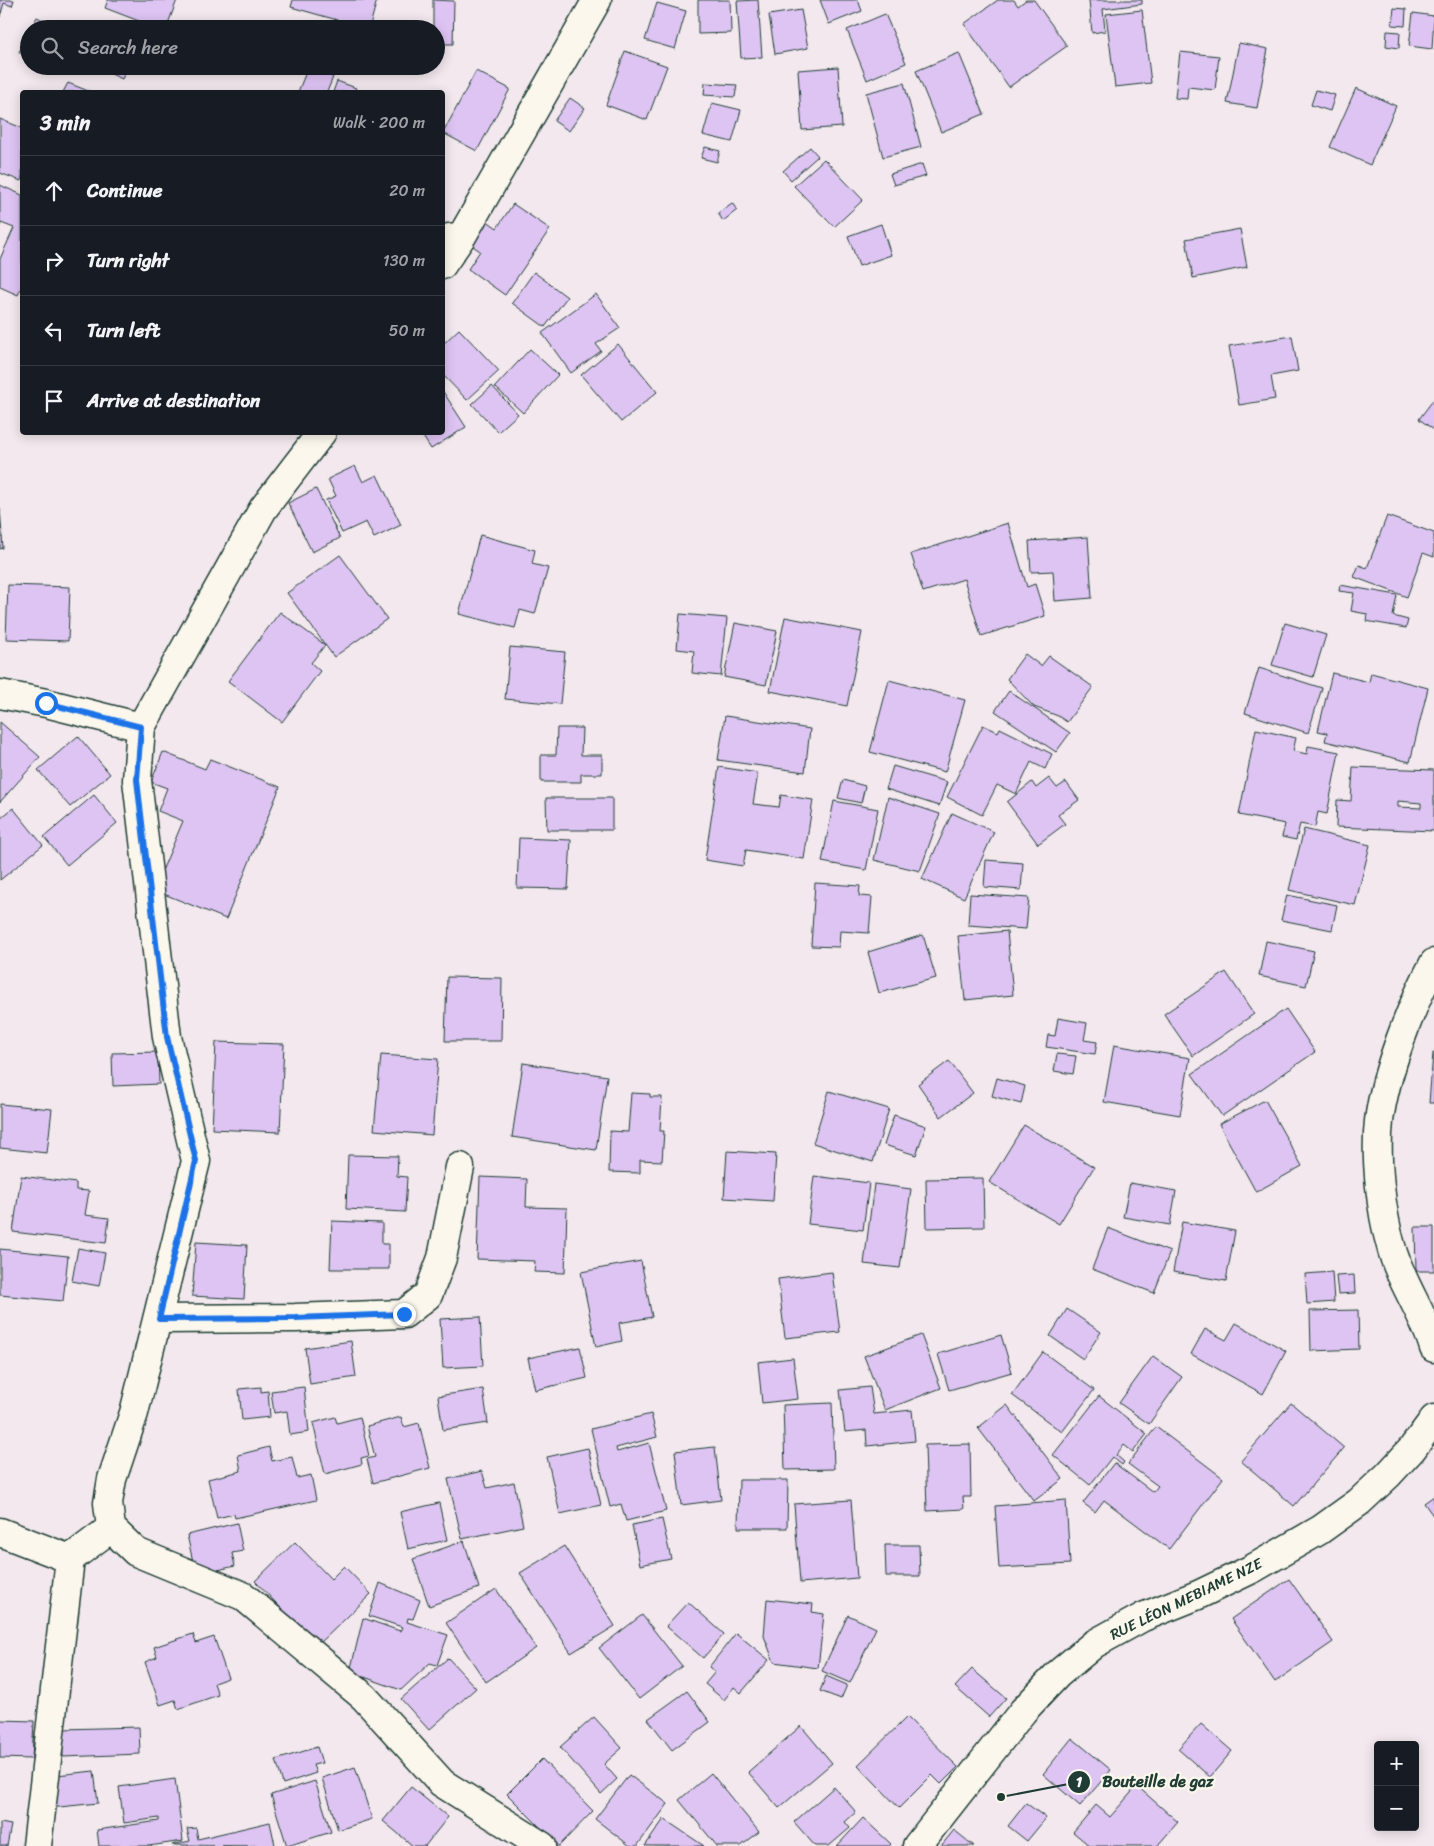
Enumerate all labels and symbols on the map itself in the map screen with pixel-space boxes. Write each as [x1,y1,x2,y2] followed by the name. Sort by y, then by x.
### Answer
[35,692,58,715] route start
[393,1303,416,1326] route end
[1105,1550,1268,1647] street label: RUE LÉON MEBIAME NZE
[1067,1766,1224,1797] callout: Bouteille de gaz
[1102,1767,1214,1796] text: Bouteille de gaz
[1076,1769,1083,1795] text: 1

